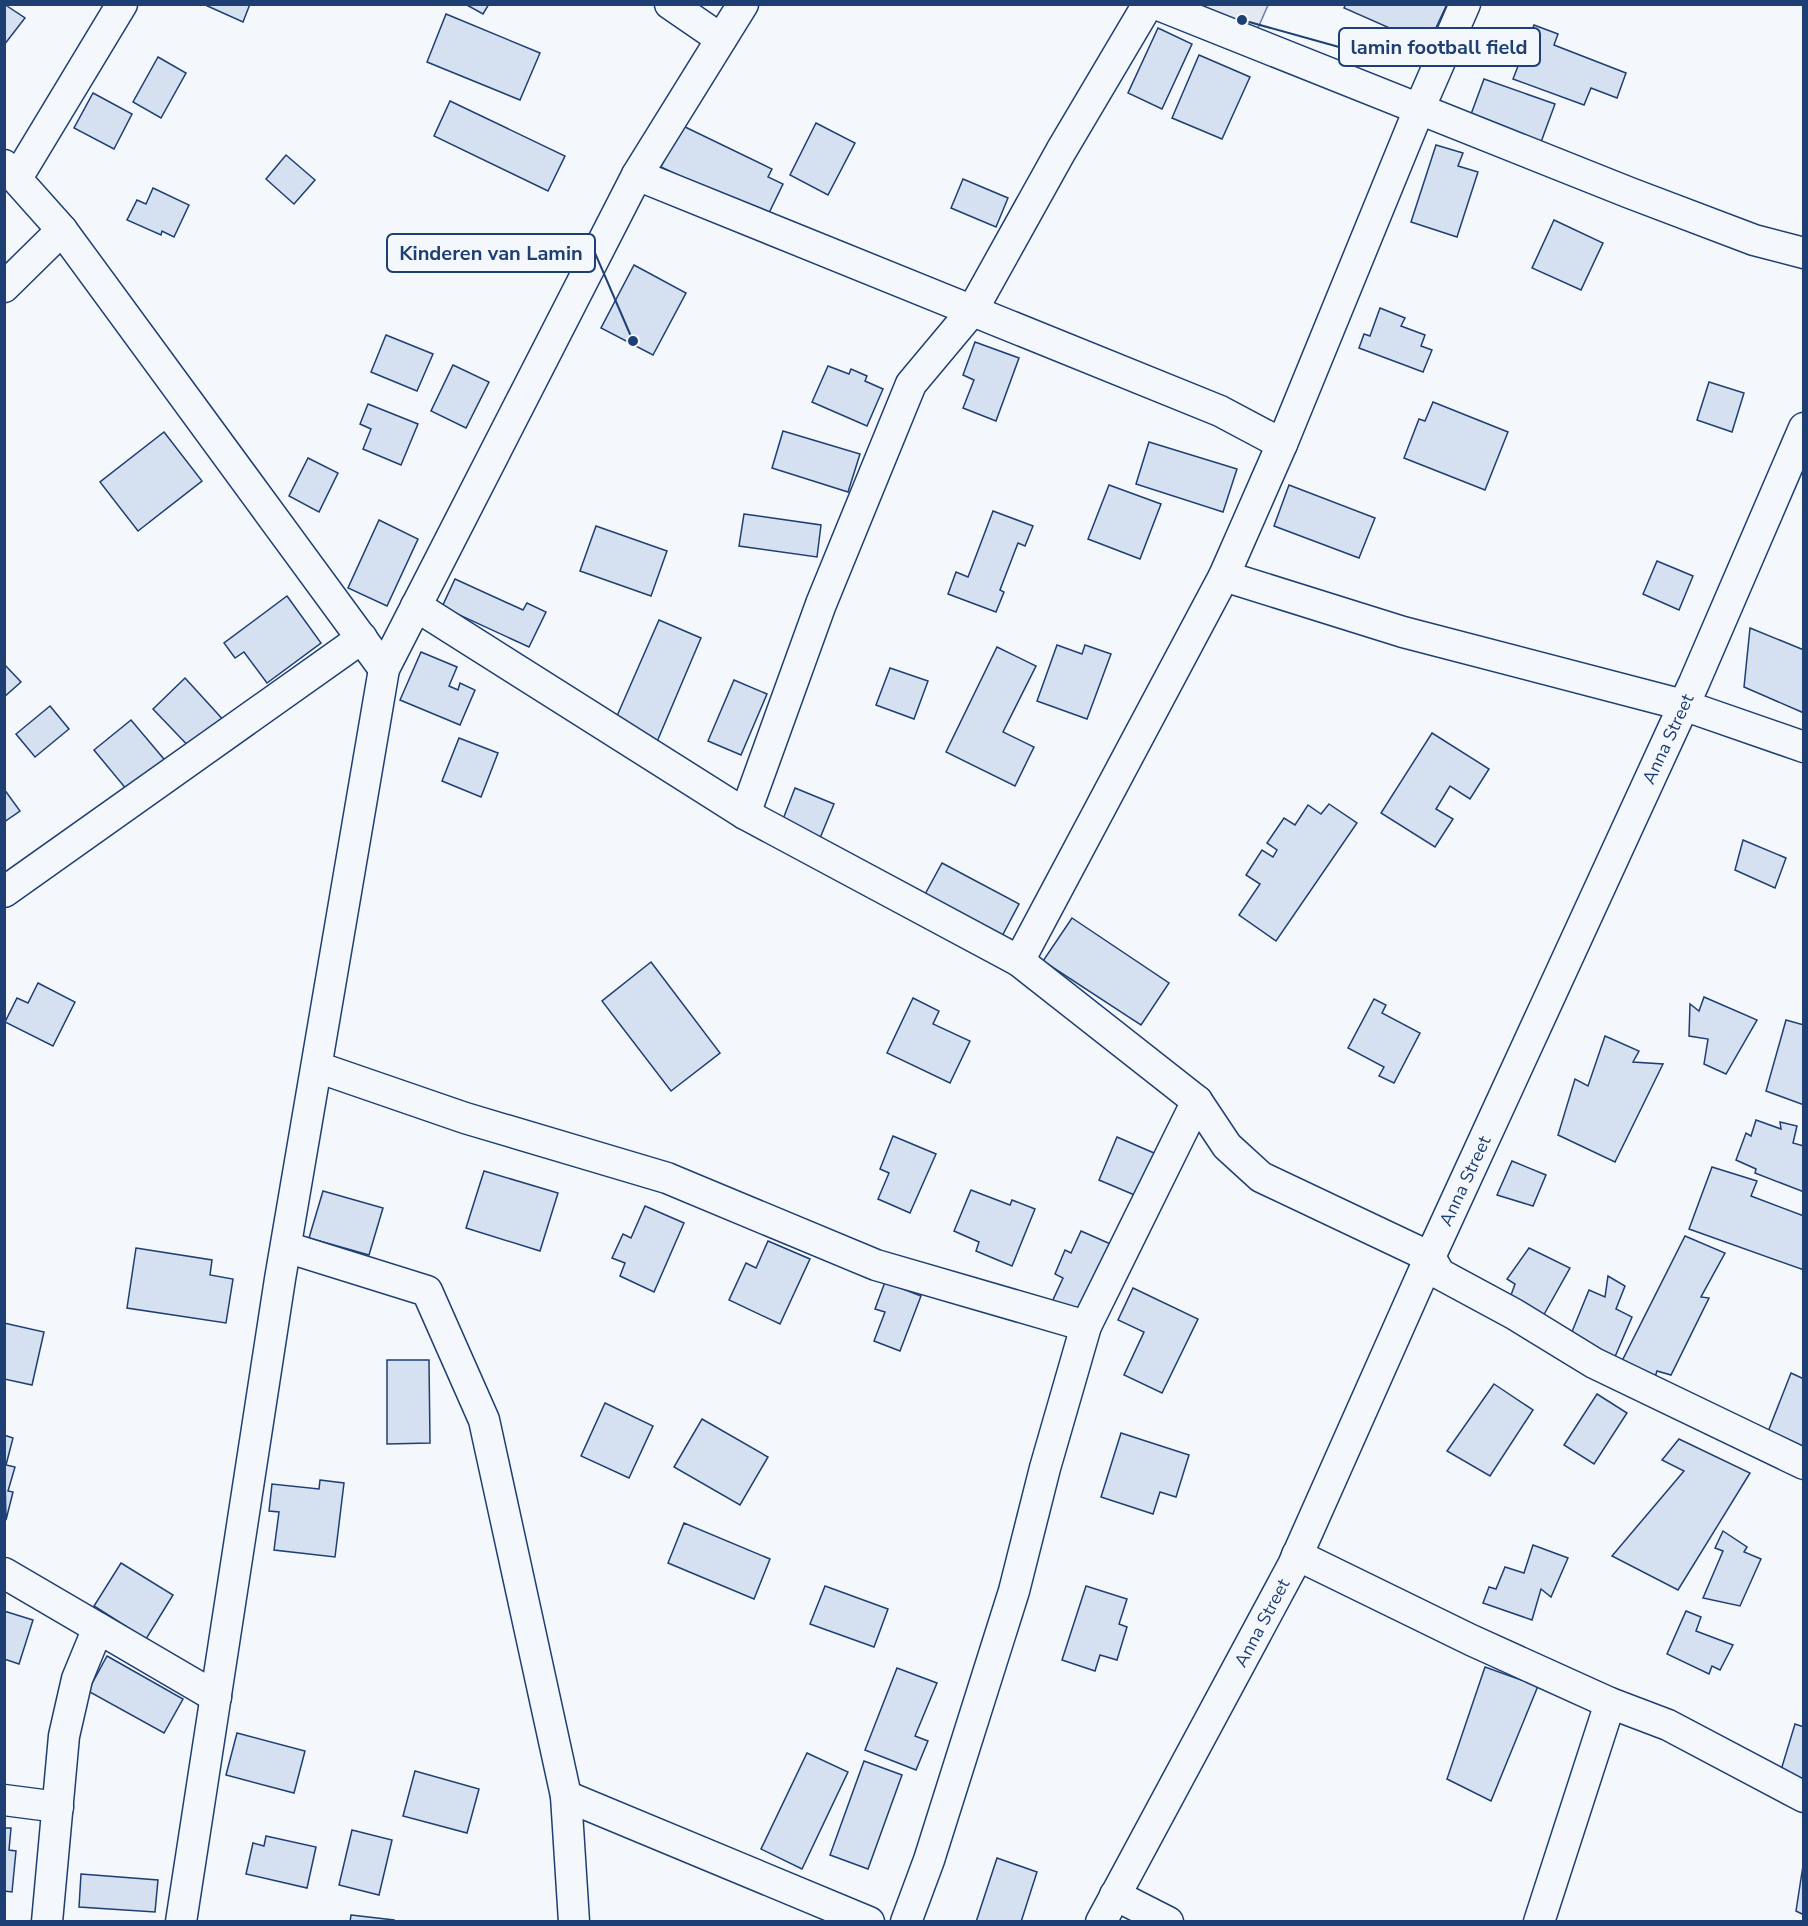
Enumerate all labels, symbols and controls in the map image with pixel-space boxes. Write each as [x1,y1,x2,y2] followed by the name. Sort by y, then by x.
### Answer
[1339,28,1540,66] callout: lamin football field
[1350,34,1528,61] text: lamin football field
[387,234,595,272] callout: Kinderen van Lamin
[399,240,583,267] text: Kinderen van Lamin
[1637,689,1700,788] street label: Anna Street
[1434,1131,1497,1230] street label: Anna Street
[1229,1574,1296,1671] street label: Anna Street

